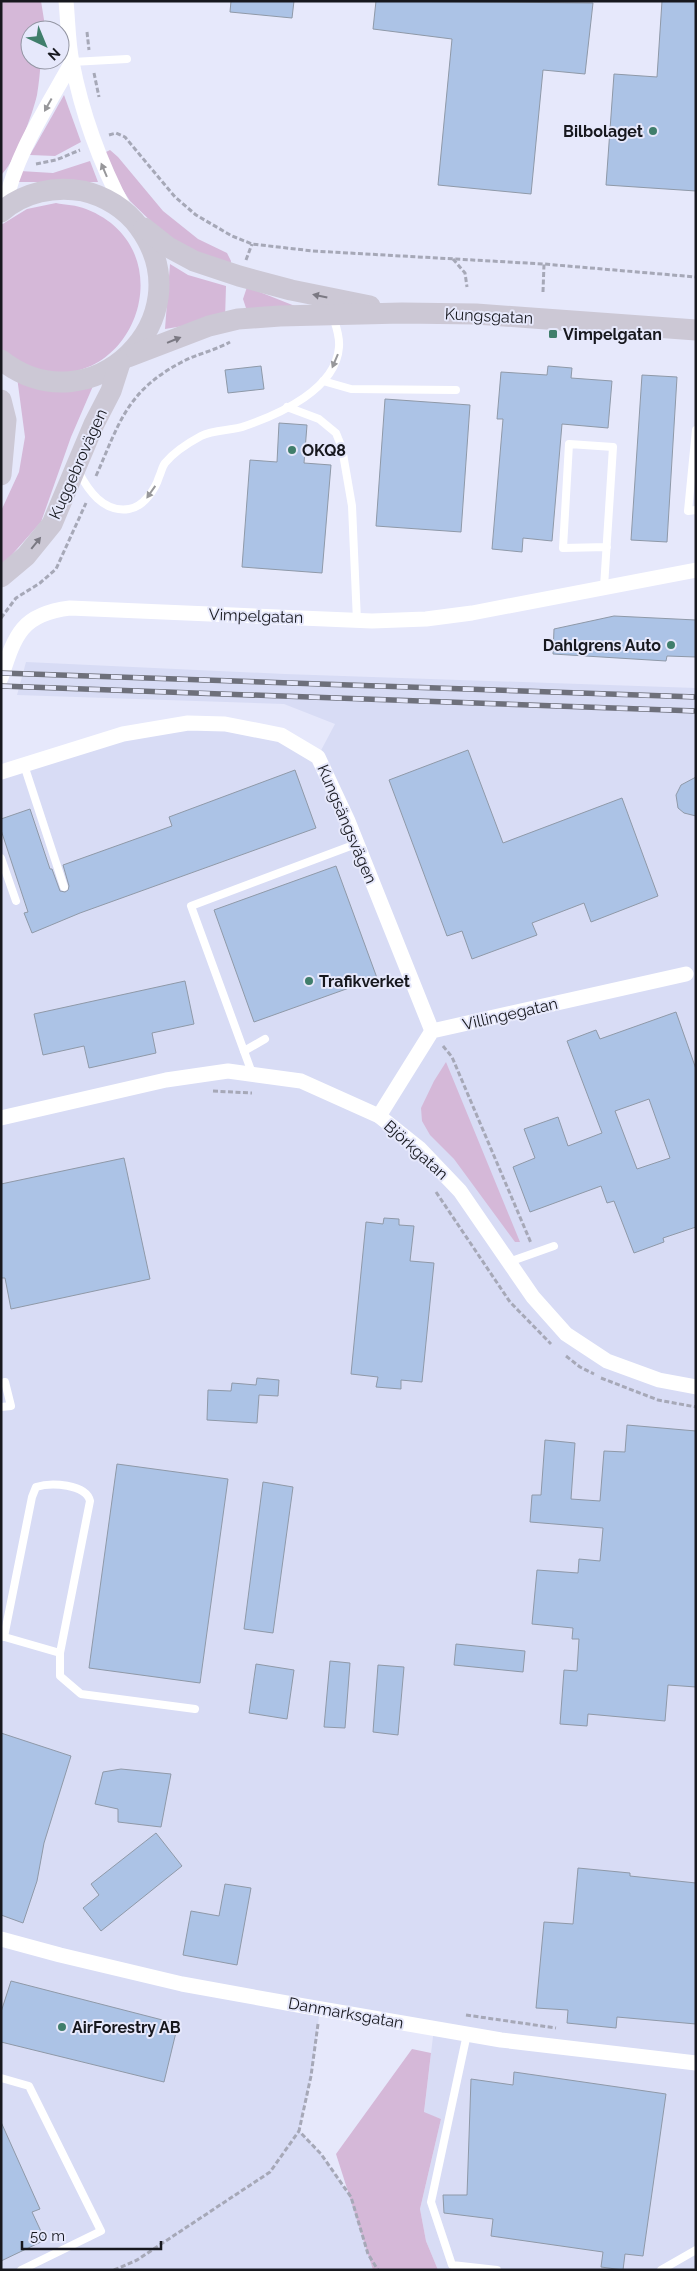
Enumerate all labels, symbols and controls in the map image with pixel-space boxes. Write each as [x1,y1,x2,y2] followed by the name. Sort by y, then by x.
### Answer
[20,20,70,70] north arrow
[45,45,63,64] text: N
[44,98,53,111] one-way arrow
[563,122,643,141] place label: Bilbolaget
[647,125,659,137] marker: Bilbolaget
[100,163,108,177] one-way arrow
[313,292,328,300] one-way arrow
[444,304,534,328] street label: Kungsgatan
[563,325,662,344] place label: Vimpelgatan
[547,328,559,340] marker: Vimpelgatan
[167,335,181,343] one-way arrow
[330,354,338,368] one-way arrow
[45,406,111,522] street label: Kuggebrovägen
[302,441,346,460] place label: OKQ8
[286,444,298,456] marker: OKQ8
[146,485,156,499] one-way arrow
[31,537,42,550] one-way arrow
[208,605,304,627] street label: Vimpelgatan
[543,636,661,655] place label: Dahlgrens Auto
[665,639,677,651] marker: Dahlgrens Auto
[313,762,381,886] street label: Kungsängsvägen
[319,972,410,991] place label: Trafikverket
[303,975,315,987] marker: Trafikverket
[461,994,559,1034] street label: Villingegatan
[380,1116,452,1184] street label: Björkgatan
[287,1994,405,2032] street label: Danmarksgatan
[72,2018,181,2037] place label: AirForestry AB
[56,2021,68,2033] marker: AirForestry AB
[22,2218,161,2250] scale bar
[30,2227,65,2245] text: 50 m

